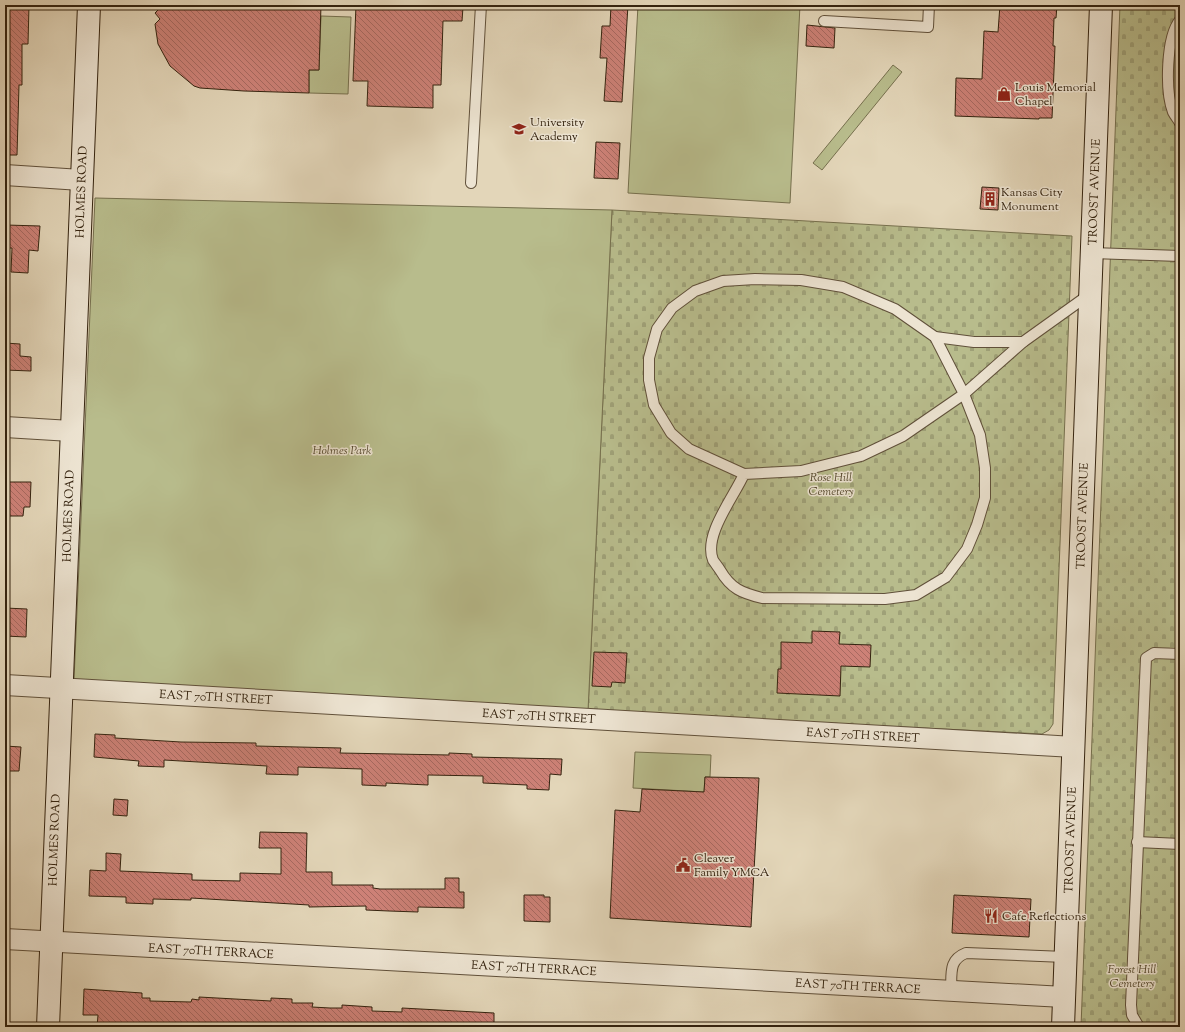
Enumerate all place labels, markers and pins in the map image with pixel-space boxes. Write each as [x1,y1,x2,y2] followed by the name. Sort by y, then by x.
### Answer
[1015,79,1097,111] place label: Louis Memorial Chapel
[996,86,1012,102] shop icon: Louis Memorial Chapel
[530,114,584,146] place label: University Academy
[511,121,527,137] school or university icon: University Academy
[1001,184,1063,216] place label: Kansas City Monument
[982,191,998,207] building icon: Kansas City Monument
[694,850,770,882] place label: Cleaver Family YMCA
[675,857,691,873] public building icon: Cleaver Family YMCA
[983,908,999,924] restaurant icon: Cafe Reflections
[1002,908,1087,926] place label: Cafe Reflections

